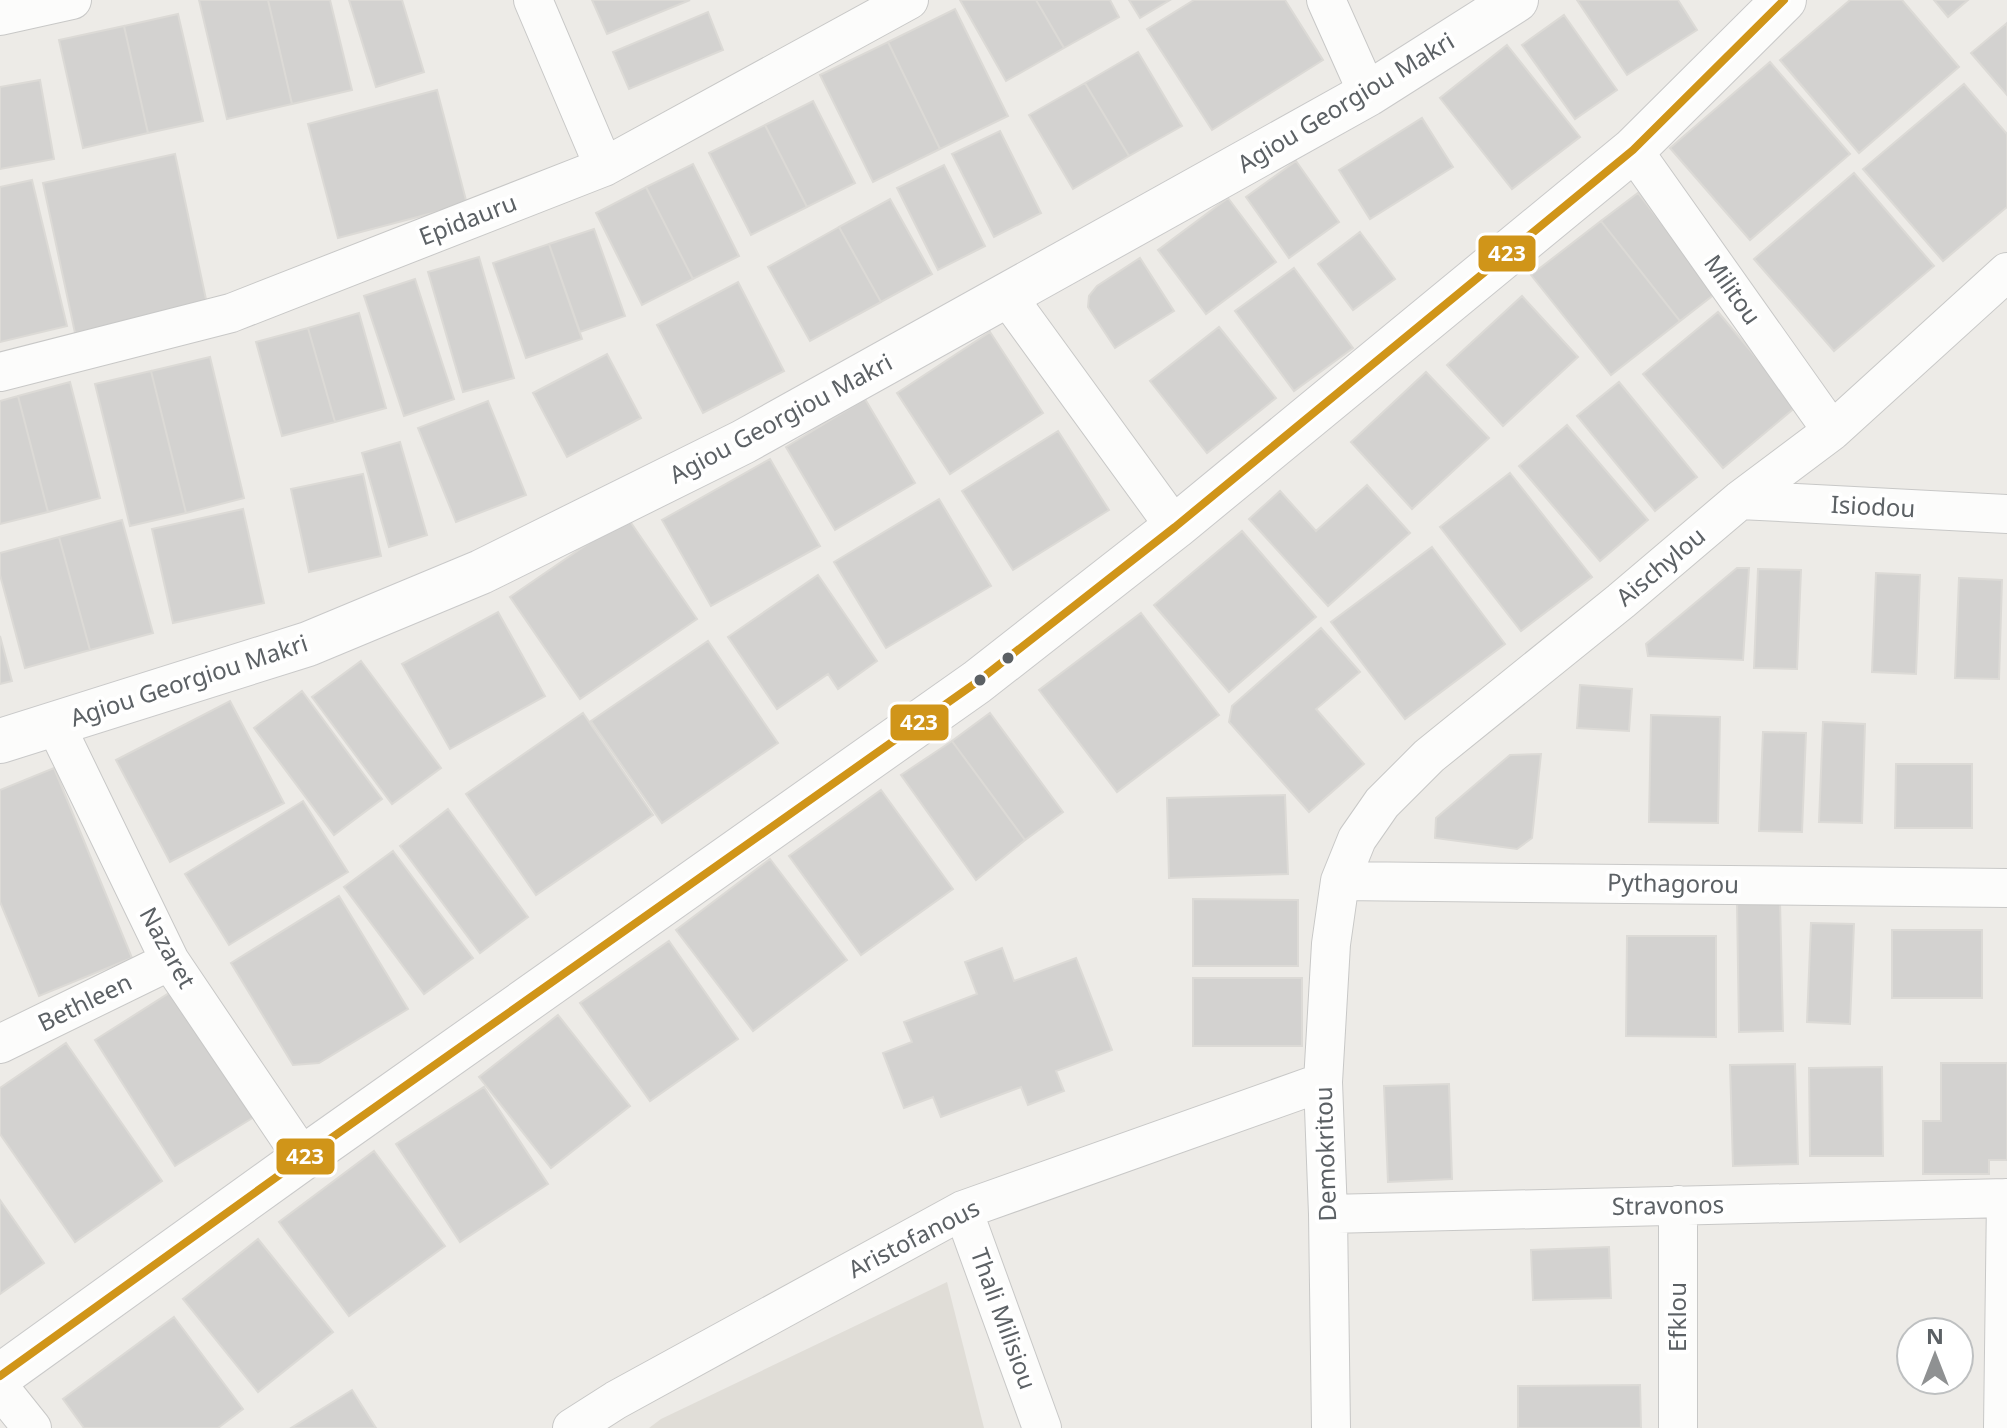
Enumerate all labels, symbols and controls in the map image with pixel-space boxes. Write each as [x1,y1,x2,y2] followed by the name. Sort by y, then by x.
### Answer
[1231,24,1460,180] street label: Agiou Georgiou Makri
[414,185,521,252] street label: Epidauru
[1477,234,1537,273] line badge: 423
[1488,237,1526,267] text: 423
[1697,248,1769,331] street label: Militou
[663,345,897,490] street label: Agiou Georgiou Makri
[1830,487,1916,524] street label: Isiodou
[1608,519,1712,613] street label: Aischylou
[66,626,311,734] street label: Agiou Georgiou Makri
[1000,650,1016,666] unlabelled marker
[972,672,988,688] unlabelled marker
[889,703,950,742] line badge: 423
[900,706,938,736] text: 423
[1607,865,1739,900] street label: Pythagorou
[133,901,204,994] street label: Nazaret
[32,965,137,1039] street label: Bethleen
[1306,1086,1343,1222] street label: Demokritou
[275,1137,336,1176] line badge: 423
[286,1140,324,1170] text: 423
[1612,1187,1724,1222] street label: Stravonos
[842,1190,985,1285] street label: Aristofanous
[964,1243,1045,1394] street label: Thali Milisiou
[1660,1282,1693,1352] street label: Efklou
[1895,1316,1975,1396] north arrow
[1926,1320,1944,1350] text: N

